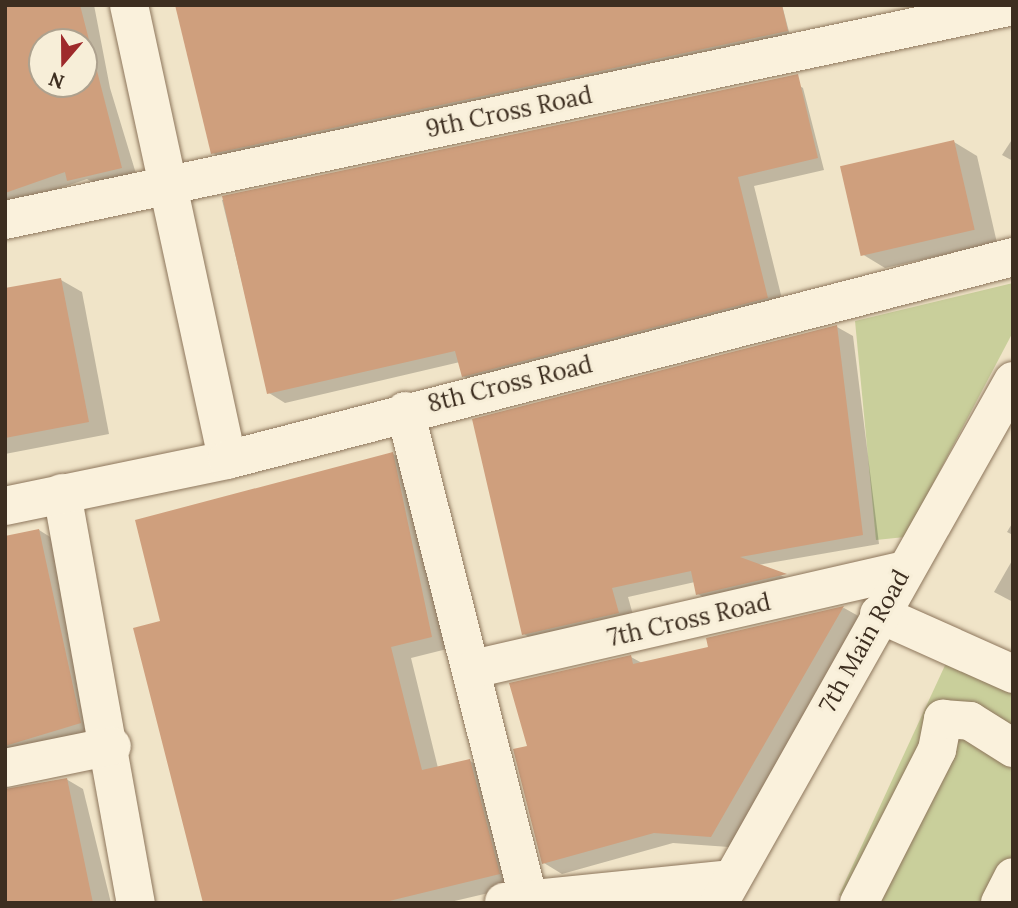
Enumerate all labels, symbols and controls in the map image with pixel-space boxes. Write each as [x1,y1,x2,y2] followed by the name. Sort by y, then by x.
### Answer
[28,28,98,98] north arrow
[45,67,68,95] text: N
[423,80,595,144] street label: 9th Cross Road
[425,350,595,418] street label: 8th Cross Road
[813,565,915,717] street label: 7th Main Road
[605,587,773,653] street label: 7th Cross Road

